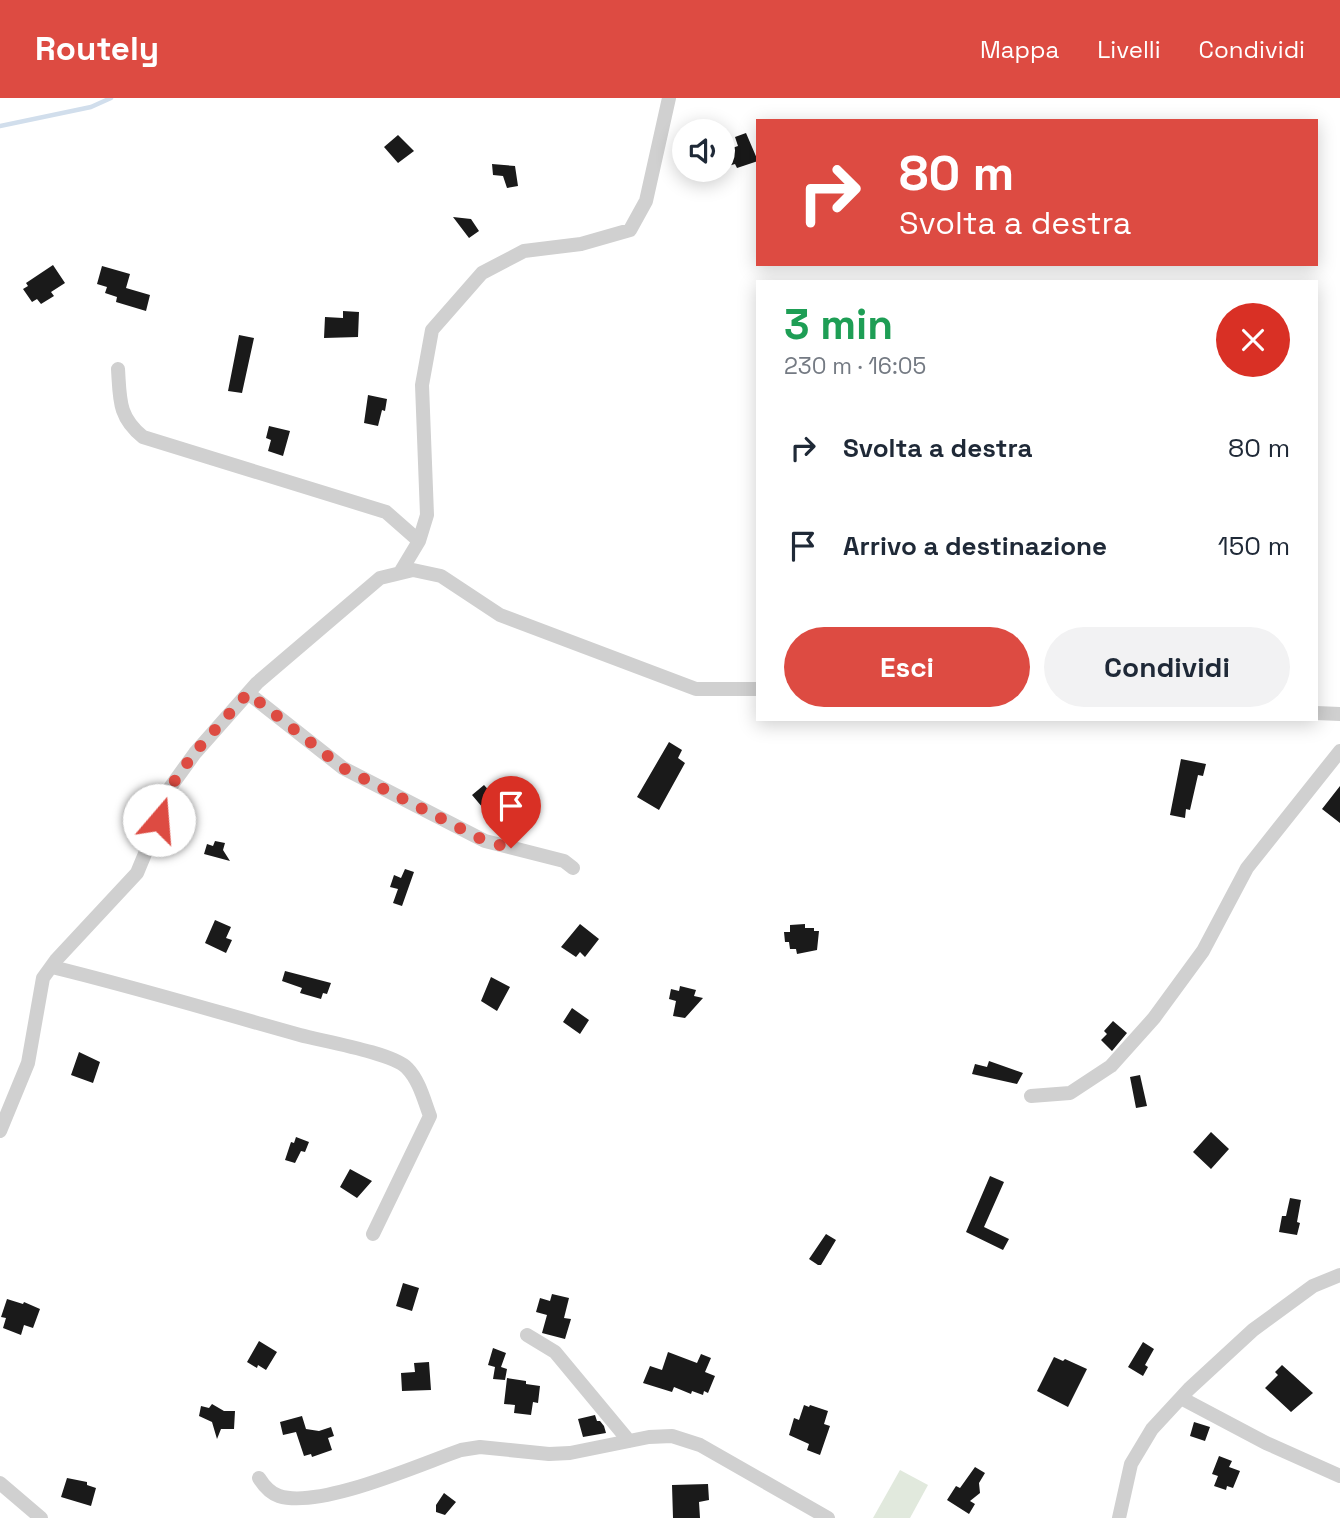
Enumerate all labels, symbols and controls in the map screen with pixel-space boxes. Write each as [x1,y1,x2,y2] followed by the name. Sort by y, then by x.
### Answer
[35,28,159,70] text: Routely
[980,34,1059,65] text: Mappa
[1097,34,1161,65] text: Livelli
[1199,34,1305,65] text: Condividi
[672,119,735,182] map controls
[672,119,735,182] button: sound
[899,142,1014,204] text: 80 m
[784,147,875,238] icon: right
[899,203,1131,243] text: Svolta a destra
[784,298,893,351] text: 3 min
[1216,303,1290,377] button: close
[784,351,926,381] text: 230 m · 16:05
[784,429,822,467] icon: right
[843,431,1032,465] text: Svolta a destra
[1228,431,1290,465] text: 80 m
[784,527,822,565] icon: arrive
[843,529,1107,563] text: Arrivo a destinazione
[1218,529,1290,563] text: 150 m
[784,627,1030,707] button: Esci
[1044,627,1290,707] button: Condividi
[481,776,541,848] pin
[122,783,196,857] position arrow
[492,787,530,825] icon: arrive

